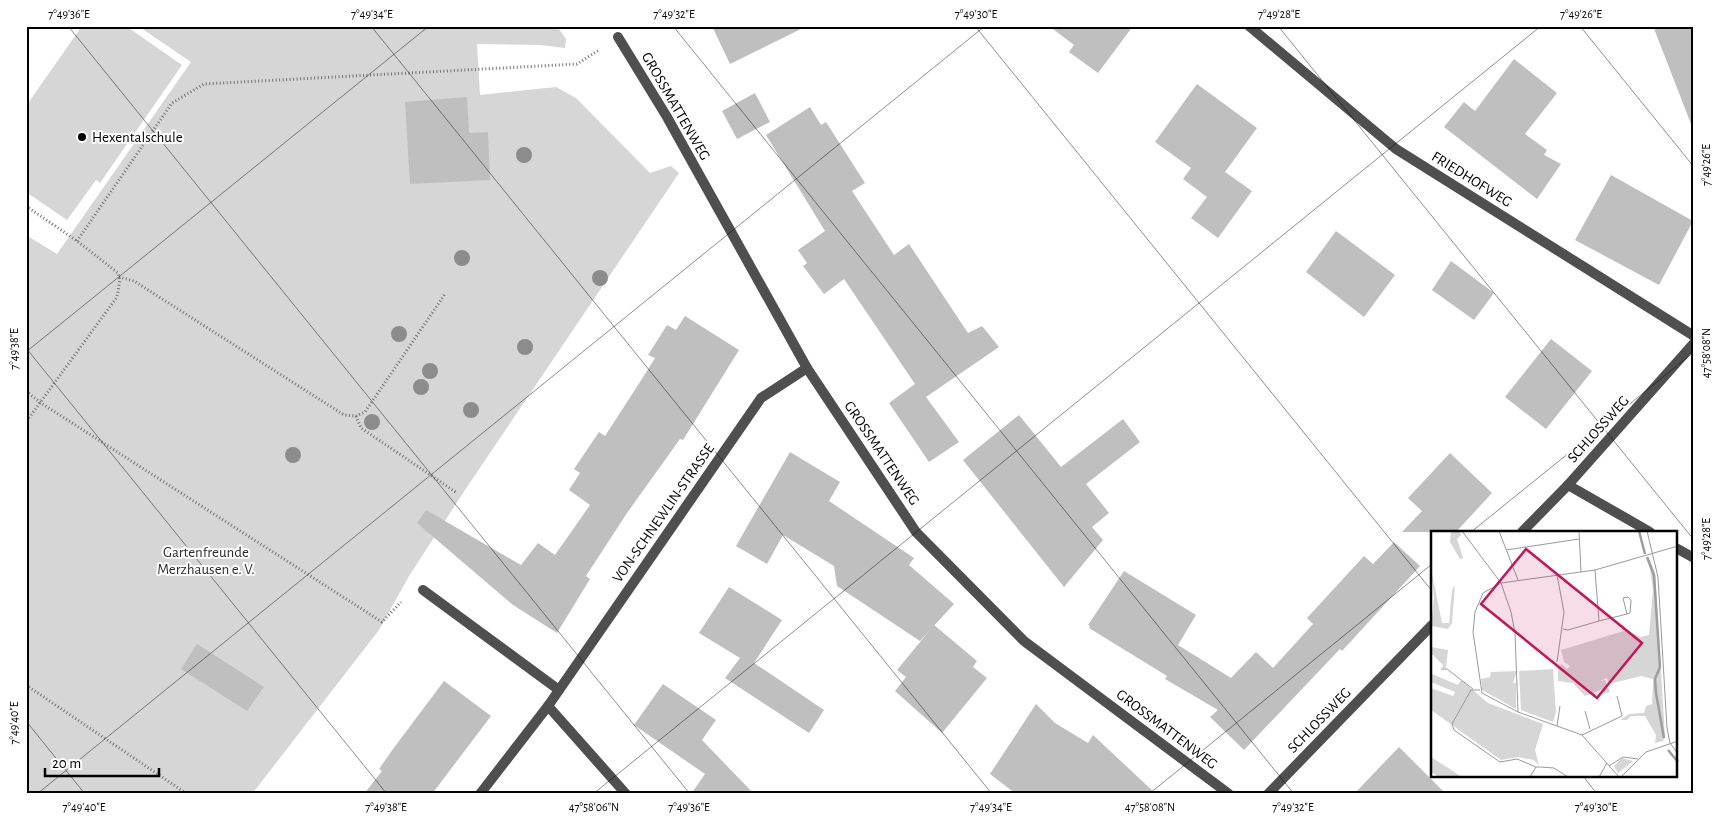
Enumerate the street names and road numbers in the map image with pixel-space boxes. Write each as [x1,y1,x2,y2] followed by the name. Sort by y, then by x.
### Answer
[639,50,713,163] street label: GROSSMATTENWEG
[1429,149,1514,210] street label: FRIEDHOFWEG
[1565,393,1632,466] street label: SCHLOSSWEG
[841,399,922,508] street label: GROSSMATTENWEG
[610,441,717,585] street label: VON-SCHNEWLIN-STRASSE
[1285,685,1354,756] street label: SCHLOSSWEG
[1114,687,1220,772] street label: GROSSMATTENWEG

